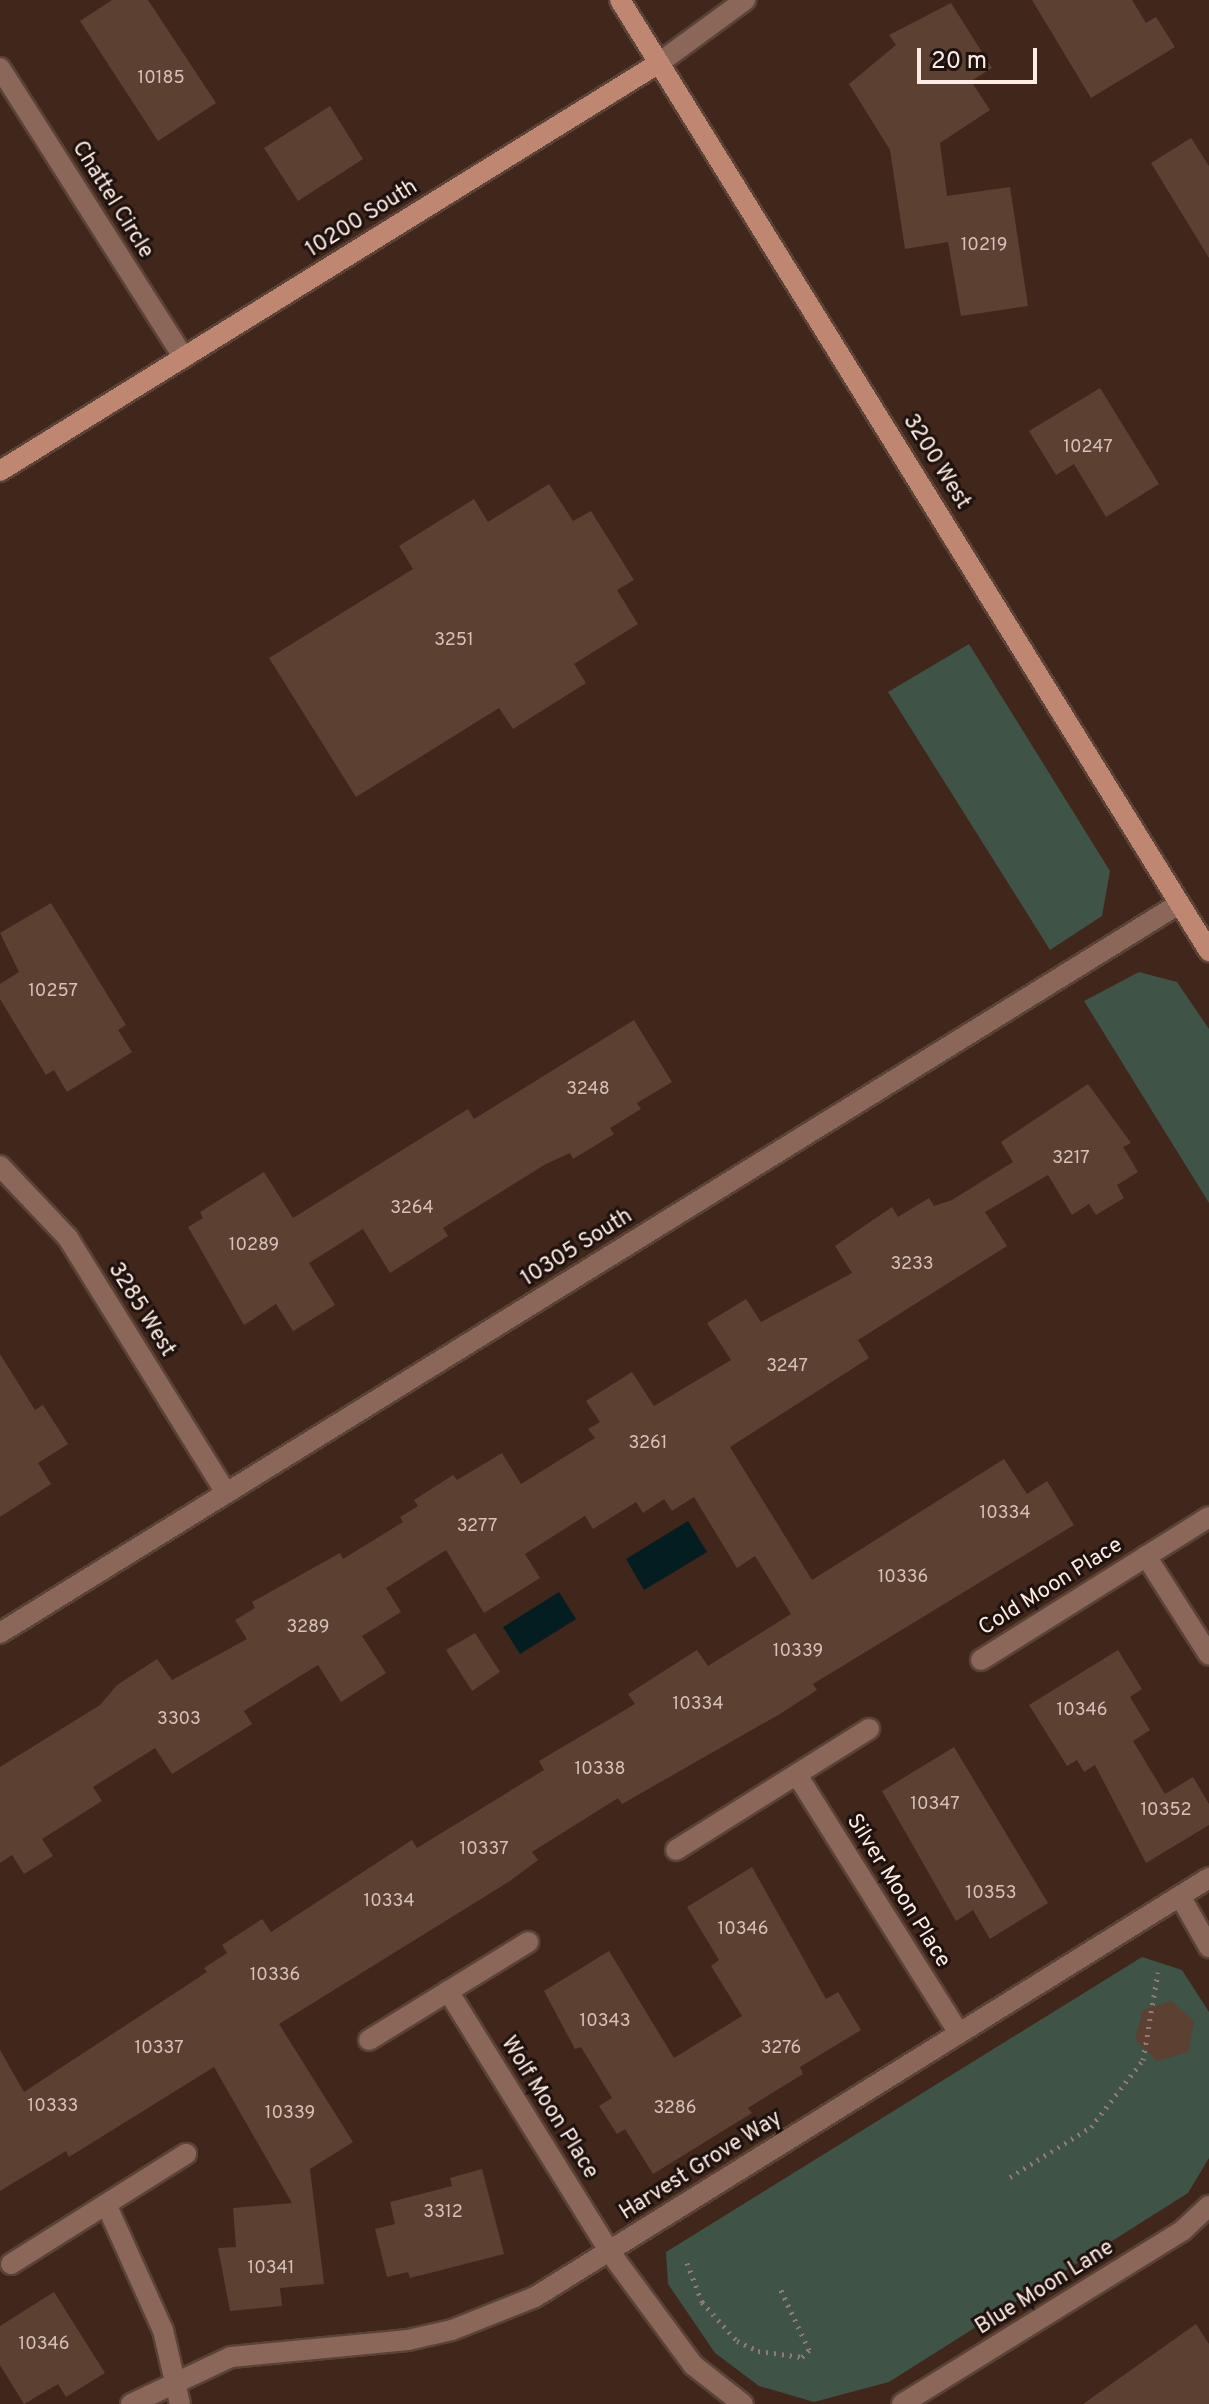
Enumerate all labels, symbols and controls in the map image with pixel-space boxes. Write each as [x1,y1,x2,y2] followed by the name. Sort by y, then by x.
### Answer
[921,32,1041,82] scale bar
[931,47,987,77] text: 20 m
[137,68,185,90] house number: 10185
[65,137,159,263] street label: Chattel Circle
[301,174,423,264] street label: 10200 South
[961,235,1007,257] house number: 10219
[896,409,976,515] street label: 3200 West
[1063,437,1113,459] house number: 10247
[434,630,474,652] house number: 3251
[28,981,78,1003] house number: 10257
[566,1079,610,1101] house number: 3248
[1052,1148,1090,1170] house number: 3217
[390,1198,434,1220] house number: 3264
[517,1203,637,1293] street label: 10305 South
[229,1235,279,1257] house number: 10289
[890,1254,934,1276] house number: 3233
[102,1258,180,1362] street label: 3285 West
[766,1356,808,1378] house number: 3247
[629,1433,667,1455] house number: 3261
[979,1503,1031,1525] house number: 10334
[457,1516,497,1538] house number: 3277
[974,1532,1128,1642] street label: Cold Moon Place
[878,1567,928,1589] house number: 10336
[287,1617,329,1639] house number: 3289
[773,1641,823,1663] house number: 10339
[672,1694,724,1716] house number: 10334
[1056,1700,1108,1722] house number: 10346
[157,1709,201,1731] house number: 3303
[575,1759,625,1781] house number: 10338
[910,1794,960,1816] house number: 10347
[1140,1800,1192,1822] house number: 10352
[840,1809,956,1973] street label: Silver Moon Place
[459,1839,509,1861] house number: 10337
[965,1883,1017,1905] house number: 10353
[363,1891,415,1913] house number: 10334
[717,1919,769,1941] house number: 10346
[250,1965,300,1987] house number: 10336
[579,2011,631,2033] house number: 10343
[495,2032,603,2184] street label: Wolf Moon Place
[134,2038,184,2060] house number: 10337
[761,2038,801,2060] house number: 3276
[28,2096,78,2118] house number: 10333
[653,2098,697,2120] house number: 3286
[265,2103,315,2125] house number: 10339
[615,2105,787,2227] street label: Harvest Grove Way
[423,2202,463,2224] house number: 3312
[971,2235,1119,2341] street label: Blue Moon Lane
[248,2258,294,2280] house number: 10341
[18,2334,70,2356] house number: 10346

